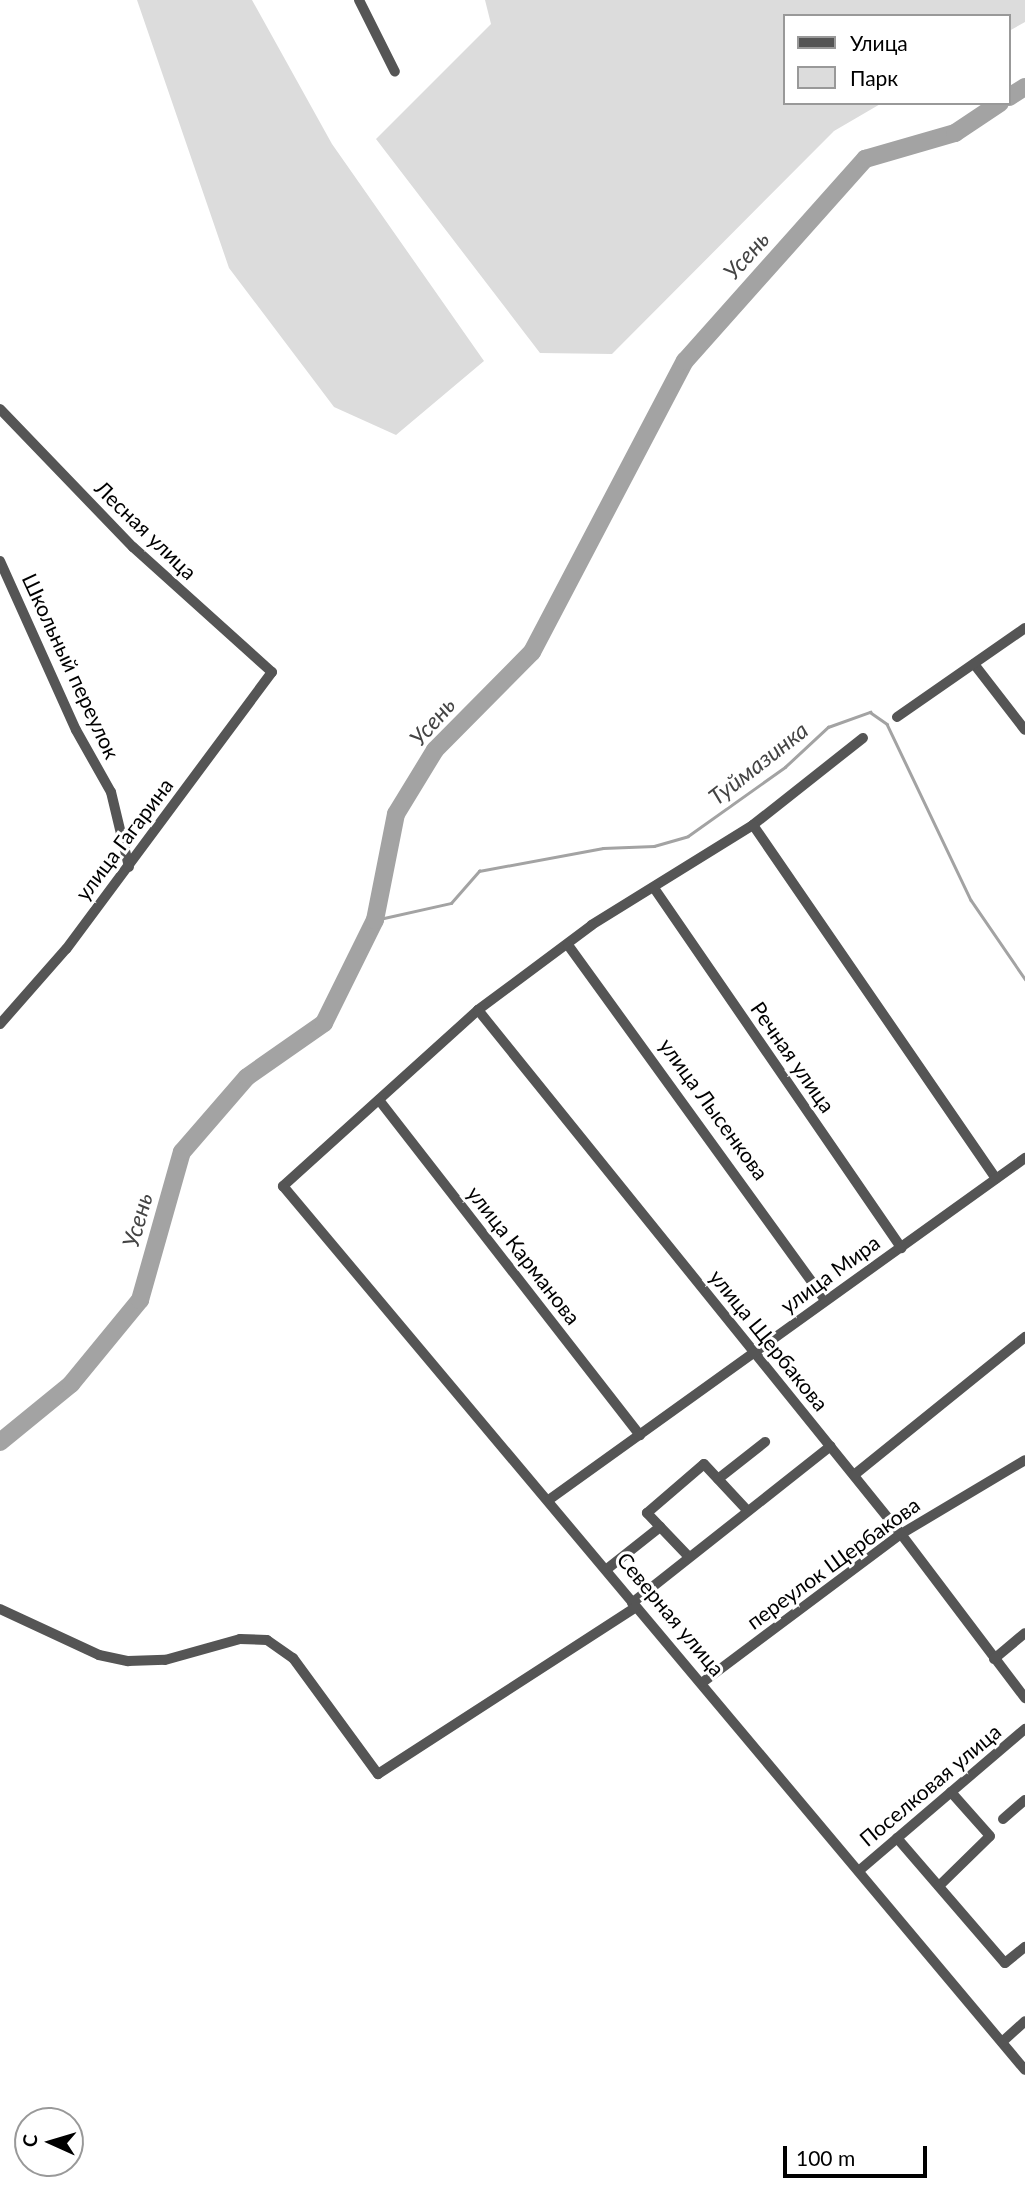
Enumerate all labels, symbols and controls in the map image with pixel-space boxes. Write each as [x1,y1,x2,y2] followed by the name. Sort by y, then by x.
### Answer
[783,14,1011,105] legend
[850,30,908,55] text: Улица
[850,65,898,90] text: Парк
[717,225,775,285] water label: Усень
[90,475,202,585] street label: Лесная улица
[17,569,125,763] street label: Школьный переулок
[403,691,461,751] water label: Усень
[703,716,813,810] water label: Туймазинка
[70,773,178,905] street label: улица Гагарина
[746,997,840,1117] street label: Речная улица
[654,1033,774,1185] street label: улица Лысенкова
[462,1181,586,1329] street label: улица Карманова
[116,1190,158,1250] water label: Усень
[776,1230,884,1318] street label: улица Мира
[704,1264,834,1416] street label: улица Щербакова
[742,1492,924,1634] street label: переулок Щербакова
[612,1547,730,1681] street label: Северная улица
[854,1719,1006,1851] street label: Поселковая улица
[14,2107,84,2177] north arrow
[787,2132,930,2176] scale bar
[18,2134,41,2148] text: С
[796,2145,855,2170] text: 100 m

